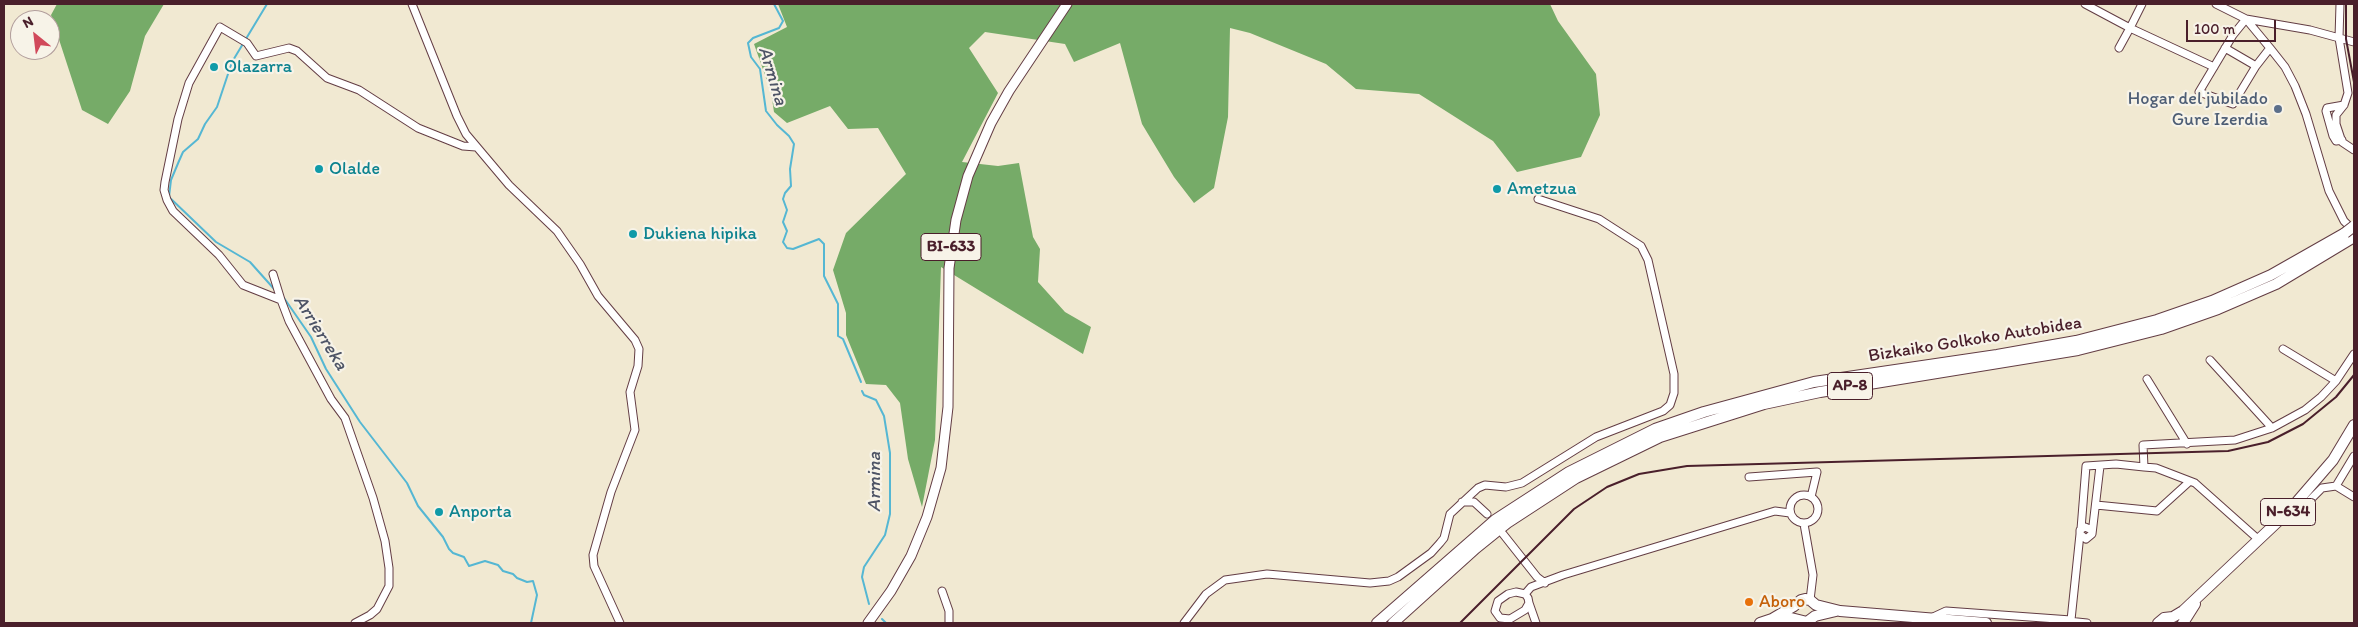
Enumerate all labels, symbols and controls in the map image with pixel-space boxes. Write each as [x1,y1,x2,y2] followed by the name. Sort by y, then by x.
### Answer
[10,10,60,60] north arrow
[2188,10,2278,42] scale bar
[20,13,36,32] text: N
[2194,20,2235,38] text: 100 m
[752,44,792,108] water label: Armina
[224,56,292,78] place label: Olazarra
[208,61,220,73] marker: Olazarra
[2128,88,2268,130] place label: Hogar del jubilado Gure Izerdia
[2272,103,2284,115] marker: Hogar del jubilado Gure Izerdia
[329,158,380,180] place label: Olalde
[313,163,325,175] marker: Olalde
[1507,178,1576,200] place label: Ametzua
[1491,183,1503,195] marker: Ametzua
[643,223,757,245] place label: Dukiena hipika
[627,228,639,240] marker: Dukiena hipika
[921,233,981,260] road number: BI-633
[288,291,352,375] water label: Arrierreka
[1867,312,2083,368] street label: Bizkaiko Golkoko Autobidea
[1828,372,1872,400] road number: AP-8
[864,452,886,512] water label: Armina
[2260,498,2316,526] road number: N-634
[449,501,512,523] place label: Anporta
[433,506,445,518] marker: Anporta
[1759,591,1805,613] place label: Aboro
[1743,596,1755,608] marker: Aboro

